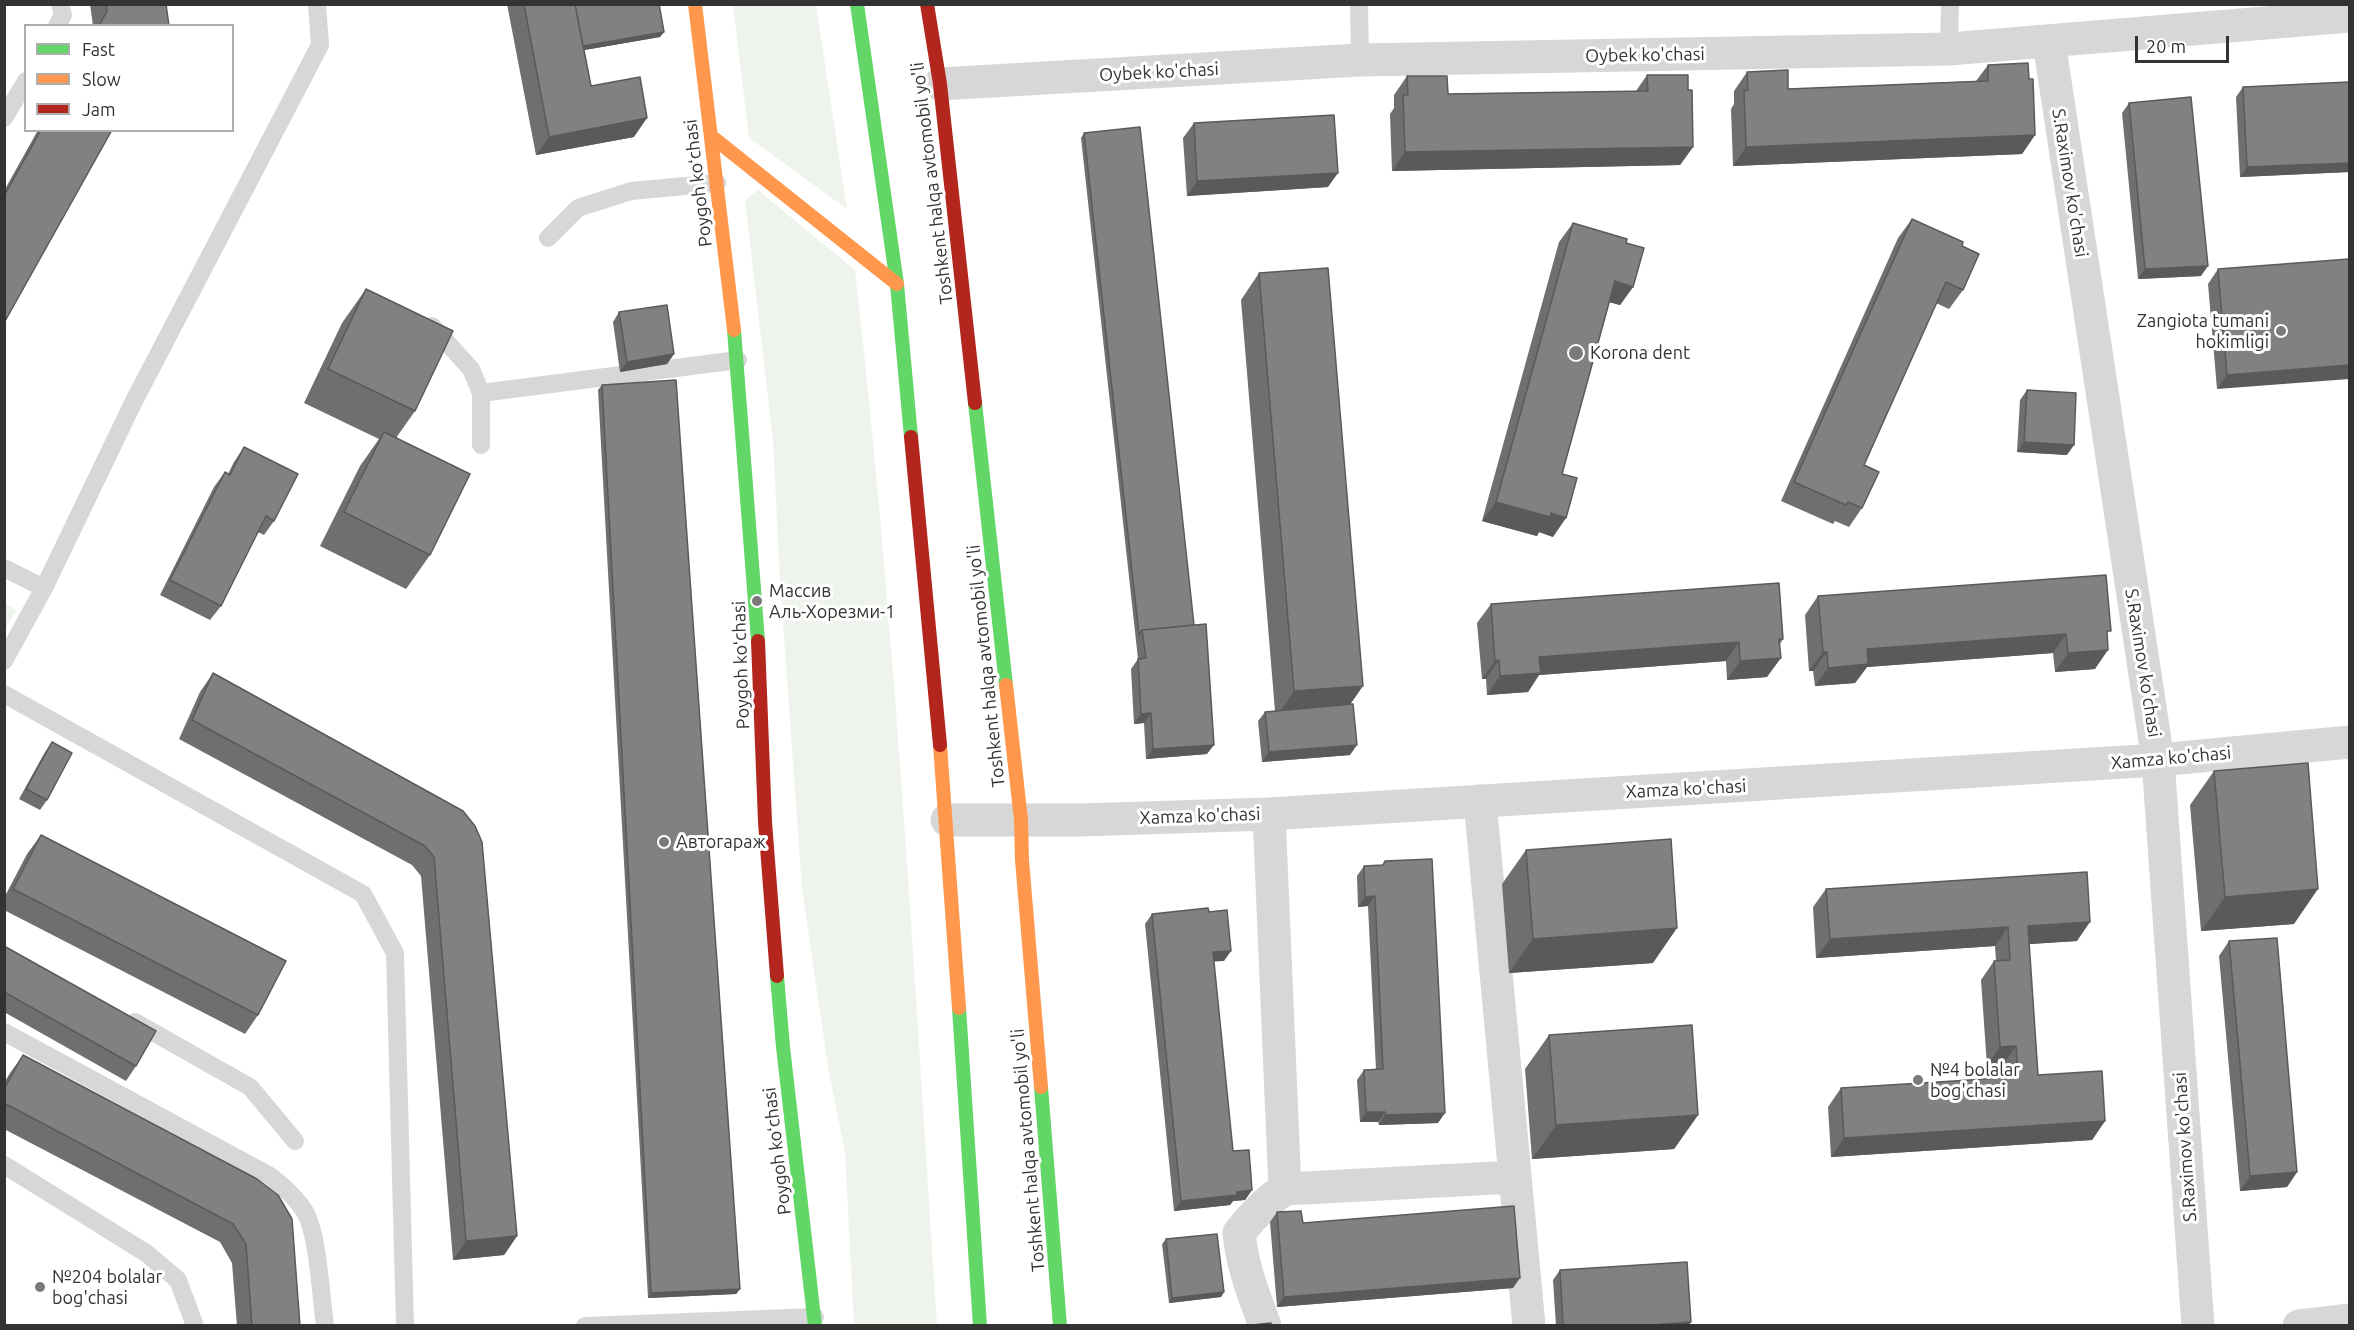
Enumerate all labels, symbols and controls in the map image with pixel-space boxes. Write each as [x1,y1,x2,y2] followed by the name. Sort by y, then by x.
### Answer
[24,24,234,132] legend
[2138,24,2232,62] scale bar
[2146,36,2186,56] text: 20 m
[82,39,115,59] text: Fast
[1585,43,1705,67] street label: Oybek ko'chasi
[1099,58,1219,86] street label: Oybek ko'chasi
[906,61,958,305] street label: Toshkent halqa avtomobil yo'li
[82,69,121,89] text: Slow
[82,99,116,119] text: Jam
[2048,107,2092,259] street label: S.Raximov ko'chasi
[679,118,717,248] street label: Poygoh koʻchasi
[2137,310,2269,352] place label: Zangiota tumani hokimligi
[2274,324,2288,338] marker: Zangiota tumani hokimligi
[1590,342,1690,364] place label: Korona dent
[1567,344,1585,362] marker: Korona dent
[963,544,1009,788] street label: Toshkent halqa avtomobil yo'li
[769,580,895,622] place label: Массив Аль-Хорезми-1
[2121,587,2165,739] street label: S.Raximov ko'chasi
[750,594,764,608] marker: Массив Аль-Хорезми-1
[728,600,754,730] street label: Poygoh koʻchasi
[2110,742,2232,774] street label: Xamza ko'chasi
[1625,775,1747,803] street label: Xamza ko'chasi
[1139,803,1261,829] street label: Xamza ko'chasi
[676,831,766,853] place label: Автогараж
[657,835,671,849] marker: Автогараж
[1007,1028,1049,1272] street label: Toshkent halqa avtomobil yo'li
[1930,1059,2020,1102] place label: №4 bolalar bog'chasi
[2169,1071,2201,1223] street label: S.Raximov ko'chasi
[1911,1073,1925,1087] marker: №4 bolalar bog'chasi
[758,1086,796,1216] street label: Poygoh koʻchasi
[52,1266,162,1308] place label: №204 bolalar bog'chasi
[33,1280,47,1294] marker: №204 bolalar bog'chasi

